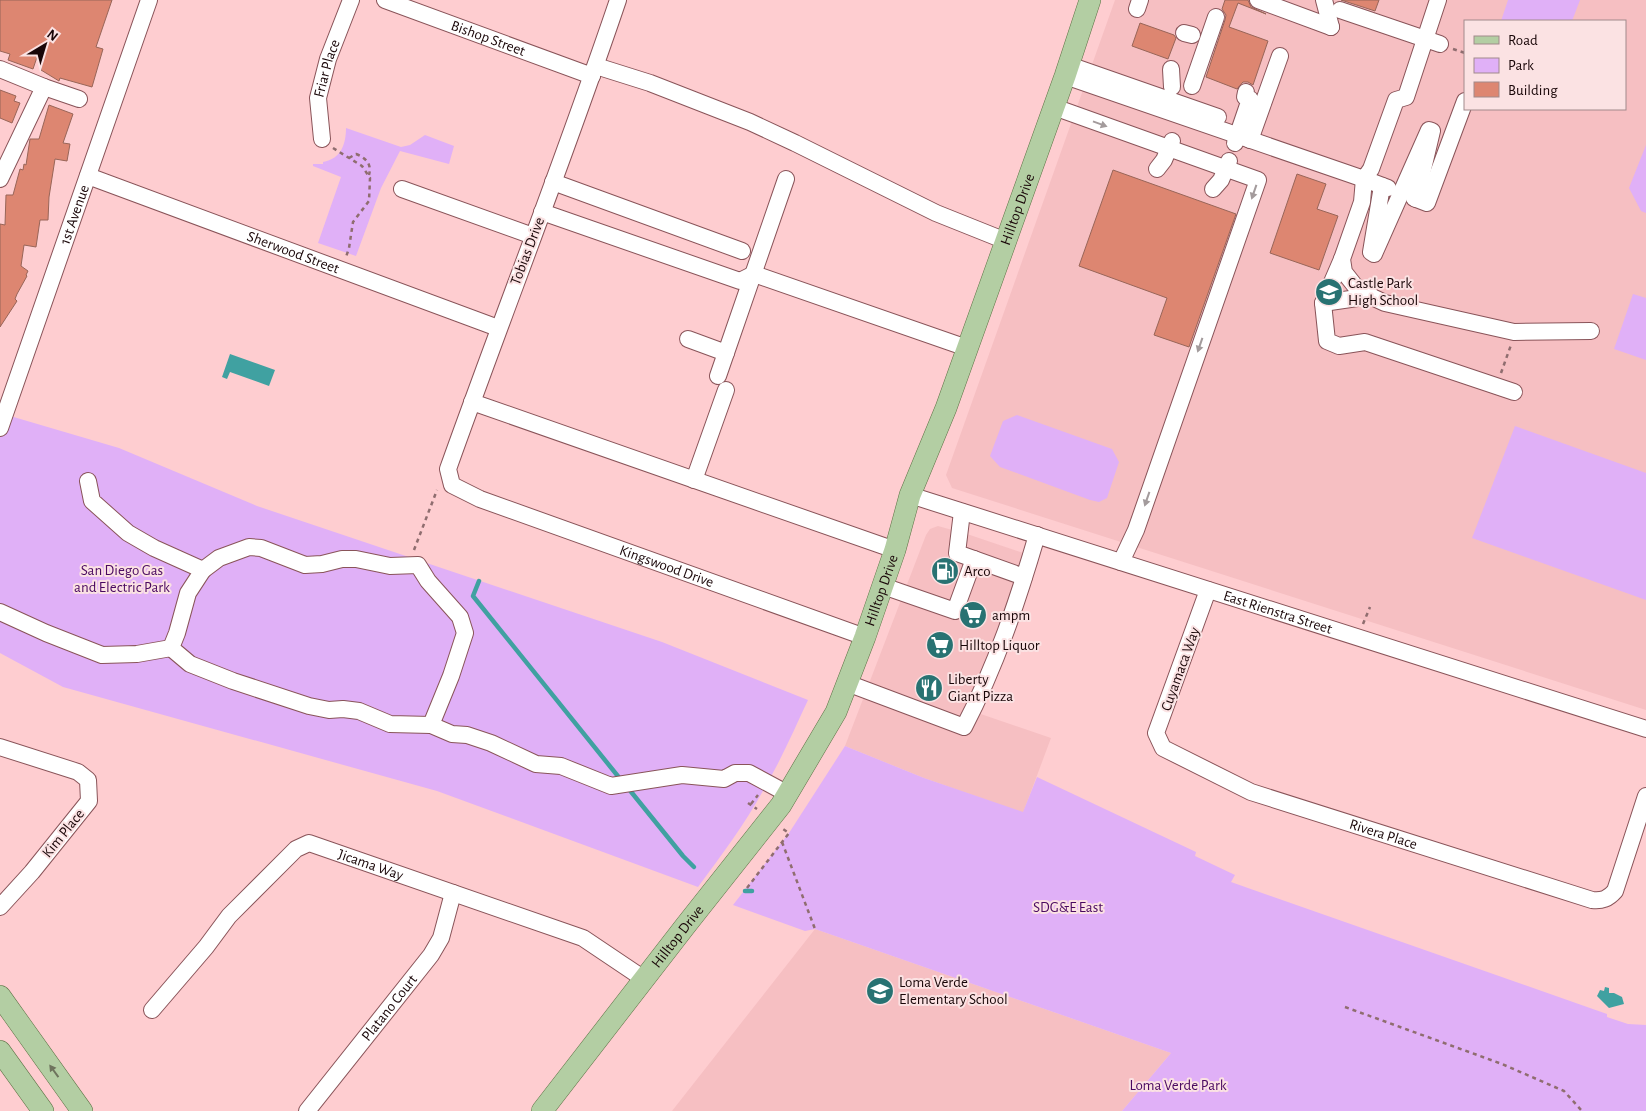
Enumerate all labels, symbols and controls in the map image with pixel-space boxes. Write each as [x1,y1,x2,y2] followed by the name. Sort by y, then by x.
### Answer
[449,18,527,59] street label: Bishop Street
[20,20,70,70] north arrow
[1464,20,1626,110] legend
[44,27,61,44] text: N
[1508,33,1538,48] text: Road
[311,37,343,99] street label: Friar Place
[1508,58,1534,73] text: Park
[1508,83,1558,98] text: Building
[1093,121,1108,128] one-way arrow
[998,172,1037,247] street label: Hilltop Drive
[58,183,92,246] street label: 1st Avenue
[1250,185,1258,200] one-way arrow
[508,215,547,287] street label: Tobias Drive
[245,229,341,277] street label: Sherwood Street
[1348,276,1418,308] place label: Castle Park High School
[1314,277,1344,307] school or university icon: Castle Park High School
[1196,338,1203,353] one-way arrow
[1143,492,1151,507] one-way arrow
[618,543,716,590] street label: Kingswood Drive
[862,553,901,628] street label: Hilltop Drive
[930,556,960,586] fuel station icon: Arco
[74,563,170,595] park label: San Diego Gas and Electric Park
[964,564,991,579] place label: Arco
[1221,588,1334,637] street label: East Rienstra Street
[958,600,988,630] supermarket icon: ampm
[992,608,1030,623] place label: ampm
[1158,625,1203,713] street label: Cuyamaca Way
[925,630,955,660] supermarket icon: Hilltop Liquor
[959,638,1040,653] place label: Hilltop Liquor
[948,672,1013,704] place label: Liberty Giant Pizza
[914,673,944,703] restaurant icon: Liberty Giant Pizza
[39,806,87,860] street label: Kim Place
[1347,817,1419,852] street label: Rivera Place
[336,847,406,883] street label: Jicama Way
[1033,900,1103,915] park label: SDG&E East
[649,902,707,971] street label: Hilltop Drive
[359,972,420,1044] street label: Platano Court
[899,975,1008,1007] place label: Loma Verde Elementary School
[865,976,895,1006] school or university icon: Loma Verde Elementary School
[49,1064,59,1078] one-way arrow
[1129,1078,1227,1093] park label: Loma Verde Park

